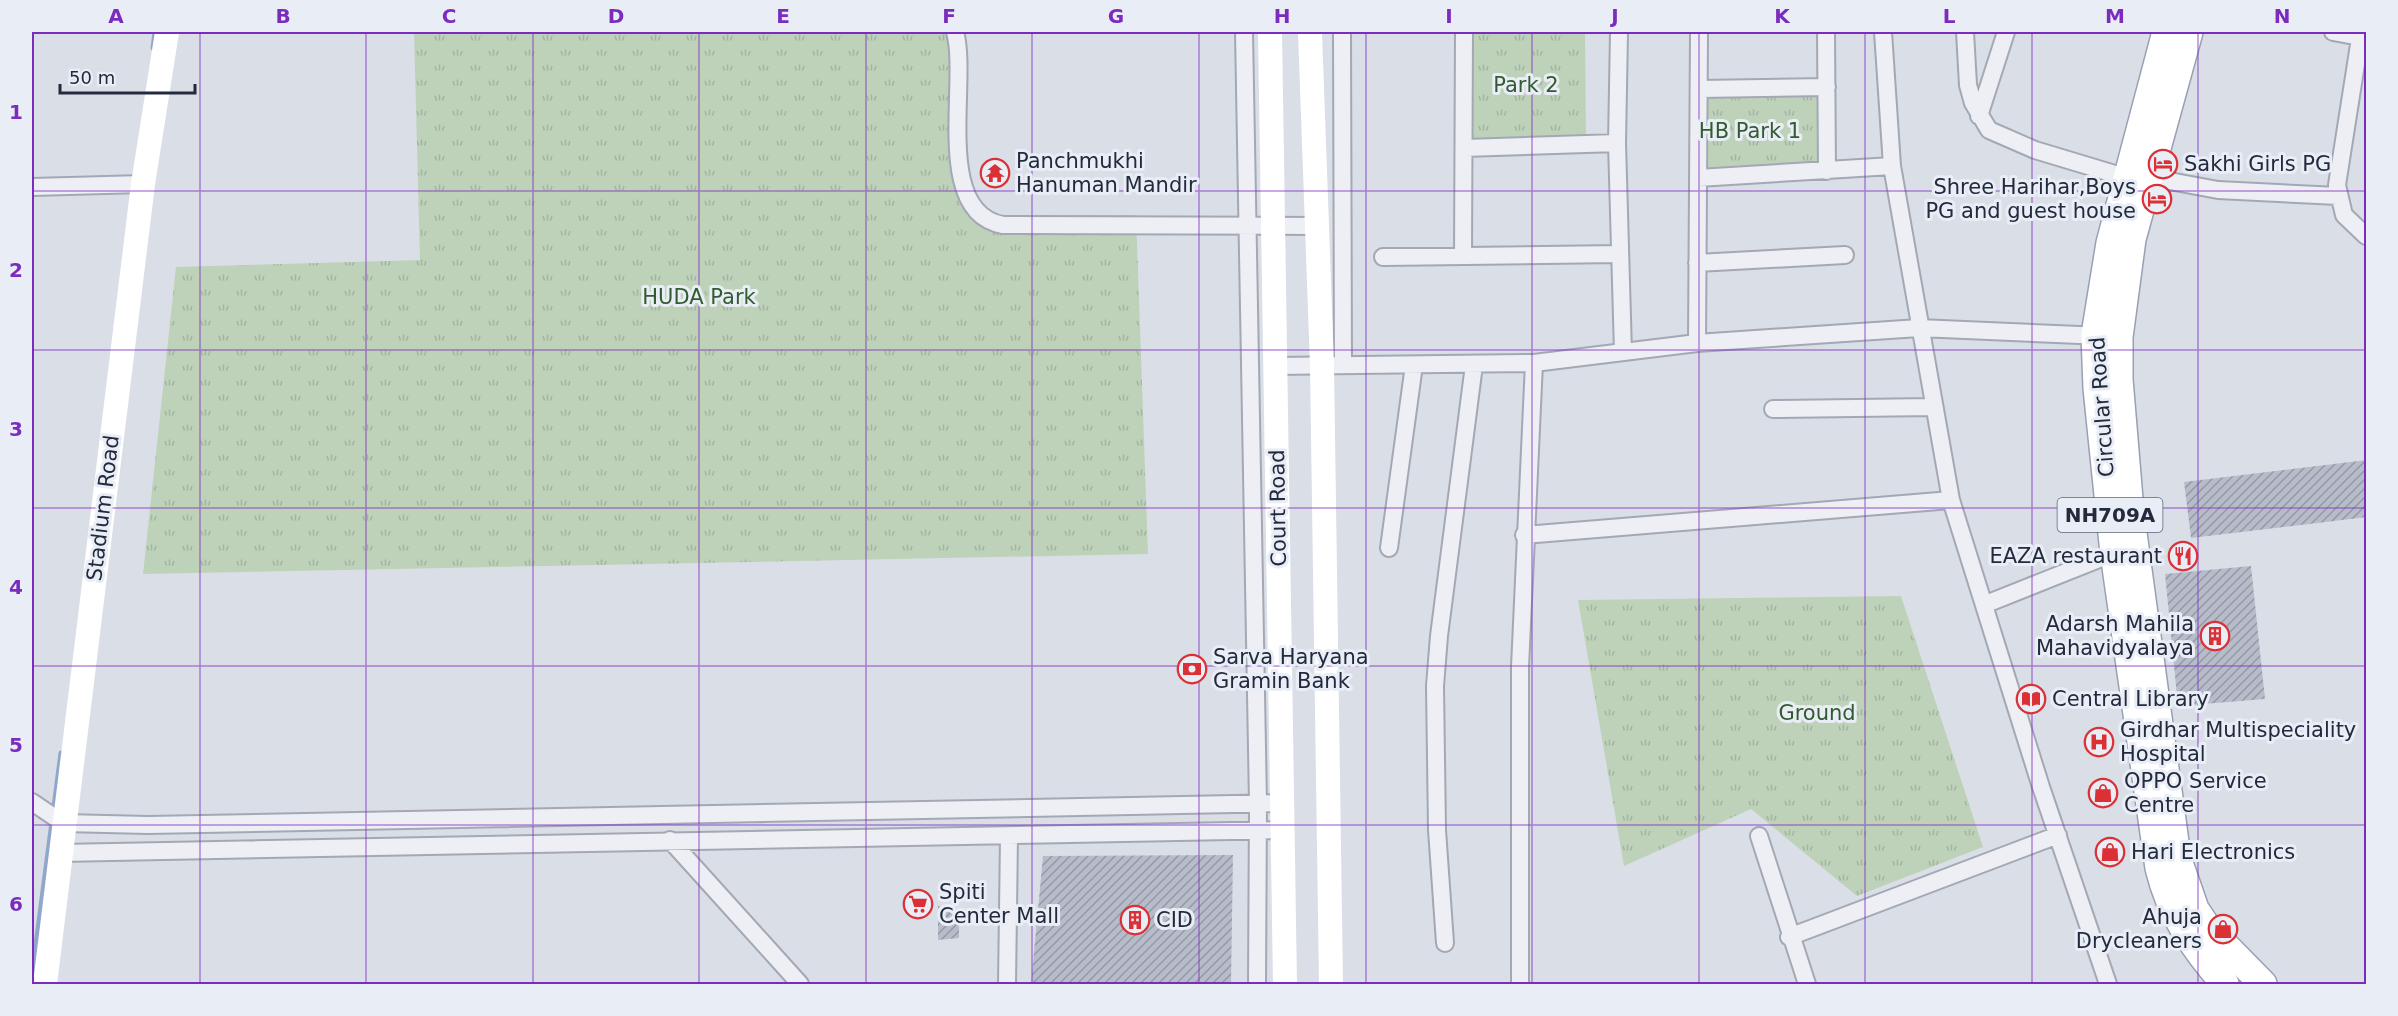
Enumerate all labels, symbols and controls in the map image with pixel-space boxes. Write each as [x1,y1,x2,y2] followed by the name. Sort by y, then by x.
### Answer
[108,4,124,28] text: A
[275,4,291,28] text: B
[442,4,456,28] text: C
[608,4,624,28] text: D
[776,4,790,28] text: E
[942,4,956,28] text: F
[1108,4,1124,28] text: G
[1274,4,1290,28] text: H
[1445,4,1453,28] text: I
[1609,4,1619,28] text: J
[1774,4,1791,28] text: K
[1943,4,1956,28] text: L
[2105,4,2125,28] text: M
[2274,4,2290,28] text: N
[60,57,195,95] scale bar
[69,67,115,88] text: 50 m
[1493,73,1559,97] park label: Park 2
[9,100,23,124] text: 1
[1699,119,1801,143] park label: HB Park 1
[2147,148,2179,180] hotel icon: Sakhi Girls PG
[1016,149,1197,197] place label: Panchmukhi Hanuman Mandir
[2184,152,2331,176] place label: Sakhi Girls PG
[979,157,1011,189] temple icon: Panchmukhi Hanuman Mandir
[1925,175,2136,223] place label: Shree Harihar,Boys PG and guest house
[2141,183,2173,215] hotel icon: Shree Harihar,Boys PG and guest house
[9,258,23,282] text: 2
[642,285,757,309] park label: HUDA Park
[2085,336,2119,478] street label: Circular Road
[9,417,23,441] text: 3
[82,434,124,582] street label: Stadium Road
[1265,449,1291,567] street label: Court Road
[2058,498,2162,532] road number: NH709A
[2167,540,2199,572] restaurant icon: EAZA restaurant
[1989,544,2162,568] place label: EAZA restaurant
[9,575,23,599] text: 4
[2036,612,2194,660] place label: Adarsh Mahila Mahavidyalaya
[2199,620,2231,652] building icon: Adarsh Mahila Mahavidyalaya
[1213,645,1369,693] place label: Sarva Haryana Gramin Bank
[1176,653,1208,685] bank icon: Sarva Haryana Gramin Bank
[2015,683,2047,715] library icon: Central Library
[2052,687,2209,711] place label: Central Library
[1778,701,1856,725] park label: Ground
[2120,718,2356,766] place label: Girdhar Multispeciality Hospital
[2083,726,2115,758] hospital icon: Girdhar Multispeciality Hospital
[9,733,23,757] text: 5
[2124,769,2267,817] place label: OPPO Service Centre
[2087,777,2119,809] shop icon: OPPO Service Centre
[2094,836,2126,868] shop icon: Hari Electronics
[2131,840,2295,864] place label: Hari Electronics
[939,880,1059,928] place label: Spiti Center Mall
[902,888,934,920] supermarket icon: Spiti Center Mall
[9,892,23,916] text: 6
[1119,904,1151,936] building icon: CID
[2076,905,2202,953] place label: Ahuja Drycleaners
[1156,908,1193,932] place label: CID
[2207,913,2239,945] shop icon: Ahuja Drycleaners

